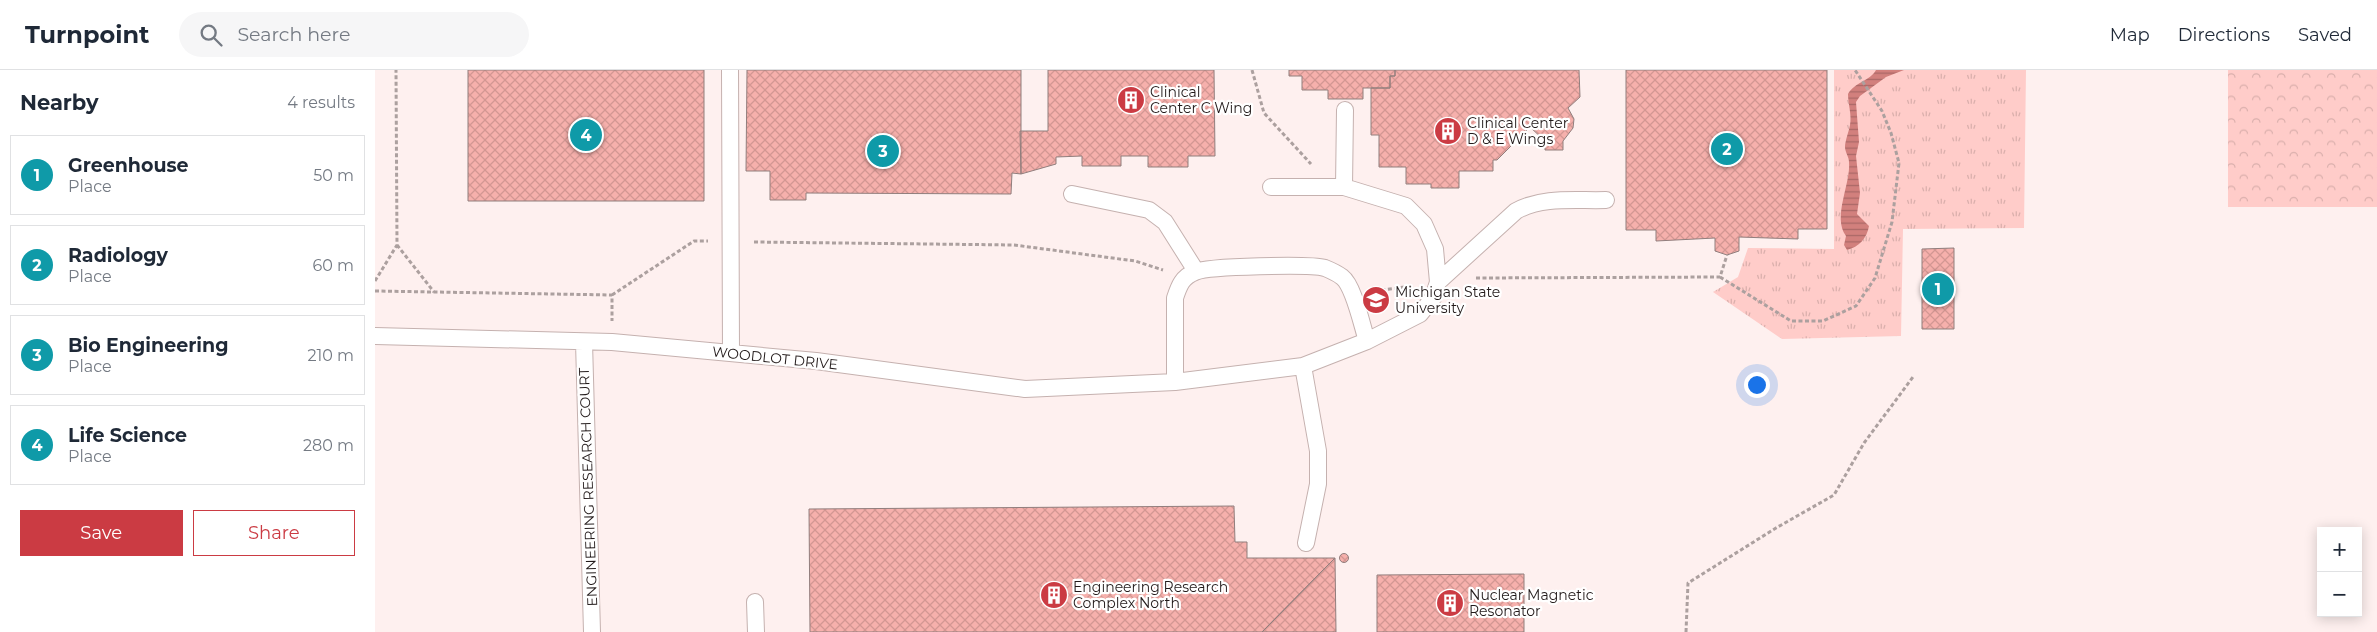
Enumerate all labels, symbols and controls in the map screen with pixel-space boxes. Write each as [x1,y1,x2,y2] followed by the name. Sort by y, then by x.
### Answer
[179,12,529,57] search box
[25,20,149,49] text: Turnpoint
[197,21,225,49] icon: search
[237,23,350,46] text: Search here
[2110,24,2150,46] text: Map
[2178,24,2270,46] text: Directions
[2298,24,2352,46] text: Saved
[1150,83,1252,117] place label: Clinical Center C Wing
[1116,85,1146,115] building icon: Clinical Center C Wing
[20,90,99,115] text: Nearby
[287,93,355,112] text: 4 results
[1467,114,1569,148] place label: Clinical Center D & E Wings
[570,116,602,154] pin: 4
[1433,116,1463,146] building icon: Clinical Center D & E Wings
[1711,130,1743,168] pin: 2
[867,132,899,170] pin: 3
[68,154,189,177] text: Greenhouse
[34,166,40,185] text: 1
[313,166,354,185] text: 50 m
[68,177,112,196] text: Place
[68,244,168,267] text: Radiology
[32,256,42,275] text: 2
[312,256,354,275] text: 60 m
[68,267,112,286] text: Place
[1922,270,1954,308] pin: 1
[1395,283,1500,317] place label: Michigan State University
[1361,285,1391,315] school or university icon: Michigan State University
[68,334,229,357] text: Bio Engineering
[711,342,839,374] street label: WOODLOT DRIVE
[32,346,42,365] text: 3
[307,346,354,365] text: 210 m
[68,357,112,376] text: Place
[575,367,601,607] street label: ENGINEERING RESEARCH COURT
[1744,372,1770,398] your location
[68,424,187,447] text: Life Science
[31,436,43,455] text: 4
[303,436,354,455] text: 280 m
[68,447,112,466] text: Place
[20,510,183,556] button: Save
[193,510,355,556] button: Share
[2317,527,2362,617] map controls
[2317,527,2362,572] button: +
[2317,572,2362,617] button: −
[1073,578,1228,612] place label: Engineering Research Complex North
[1039,580,1069,610] building icon: Engineering Research Complex North
[1469,586,1594,620] place label: Nuclear Magnetic Resonator
[1435,588,1465,618] building icon: Nuclear Magnetic Resonator

